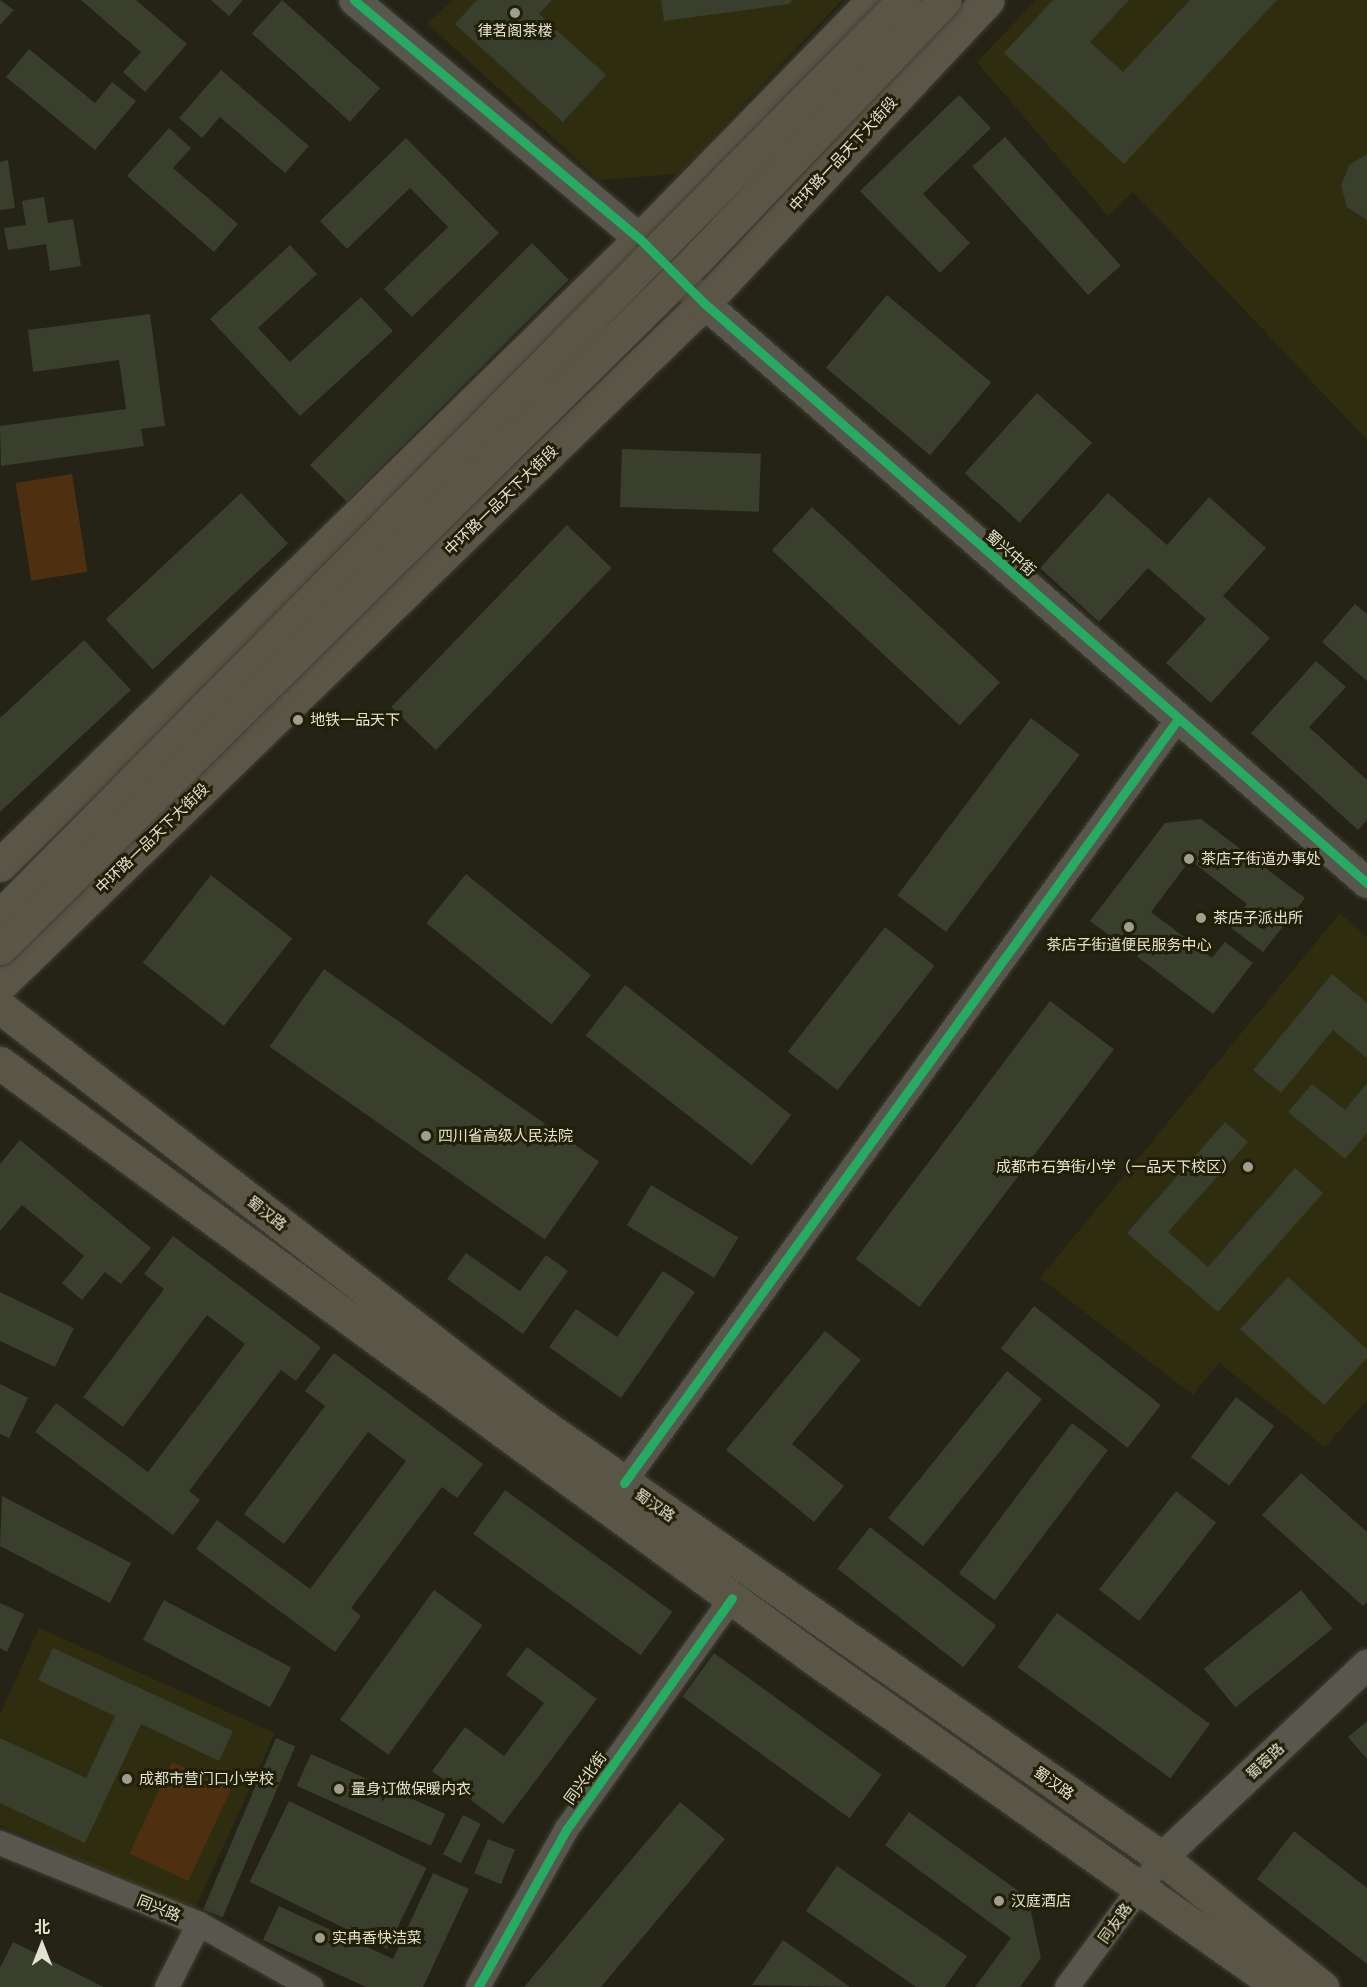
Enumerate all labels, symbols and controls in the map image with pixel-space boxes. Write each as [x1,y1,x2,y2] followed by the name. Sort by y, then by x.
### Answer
[508,6,522,20] marker: 律茗阁茶楼
[478,22,552,40] place label: 律茗阁茶楼
[785,93,901,215] street label: 中环路一品天下大街段
[441,441,561,559] street label: 中环路一品天下大街段
[982,527,1040,579] street label: 蜀兴中街
[310,711,400,729] place label: 地铁一品天下
[291,713,305,727] marker: 地铁一品天下
[92,779,212,897] street label: 中环路一品天下大街段
[1201,850,1321,868] place label: 茶店子街道办事处
[1182,852,1196,866] marker: 茶店子街道办事处
[1213,909,1303,927] place label: 茶店子派出所
[1194,911,1208,925] marker: 茶店子派出所
[1122,920,1136,934] marker: 茶店子街道便民服务中心
[1047,936,1211,954] place label: 茶店子街道便民服务中心
[438,1127,573,1145] place label: 四川省高级人民法院
[419,1129,433,1143] marker: 四川省高级人民法院
[996,1158,1236,1176] place label: 成都市石笋街小学（一品天下校区）
[1241,1160,1255,1174] marker: 成都市石笋街小学（一品天下校区）
[244,1192,290,1234] street label: 蜀汉路
[631,1485,679,1525] street label: 蜀汉路
[1242,1739,1288,1783] street label: 蜀蓉路
[560,1748,610,1808] street label: 同兴北街
[1030,1763,1078,1803] street label: 蜀汉路
[139,1770,274,1788] place label: 成都市营门口小学校
[120,1772,134,1786] marker: 成都市营门口小学校
[351,1780,471,1798] place label: 量身订做保暖内衣
[332,1782,346,1796] marker: 量身订做保暖内衣
[135,1891,183,1925] street label: 同兴路
[1011,1892,1071,1910] place label: 汉庭酒店
[992,1894,1006,1908] marker: 汉庭酒店
[1094,1900,1136,1946] street label: 同友路
[12,1915,72,1975] north arrow
[34,1915,50,1939] text: 北
[332,1929,422,1947] place label: 实冉香快洁菜
[313,1931,327,1945] marker: 实冉香快洁菜

